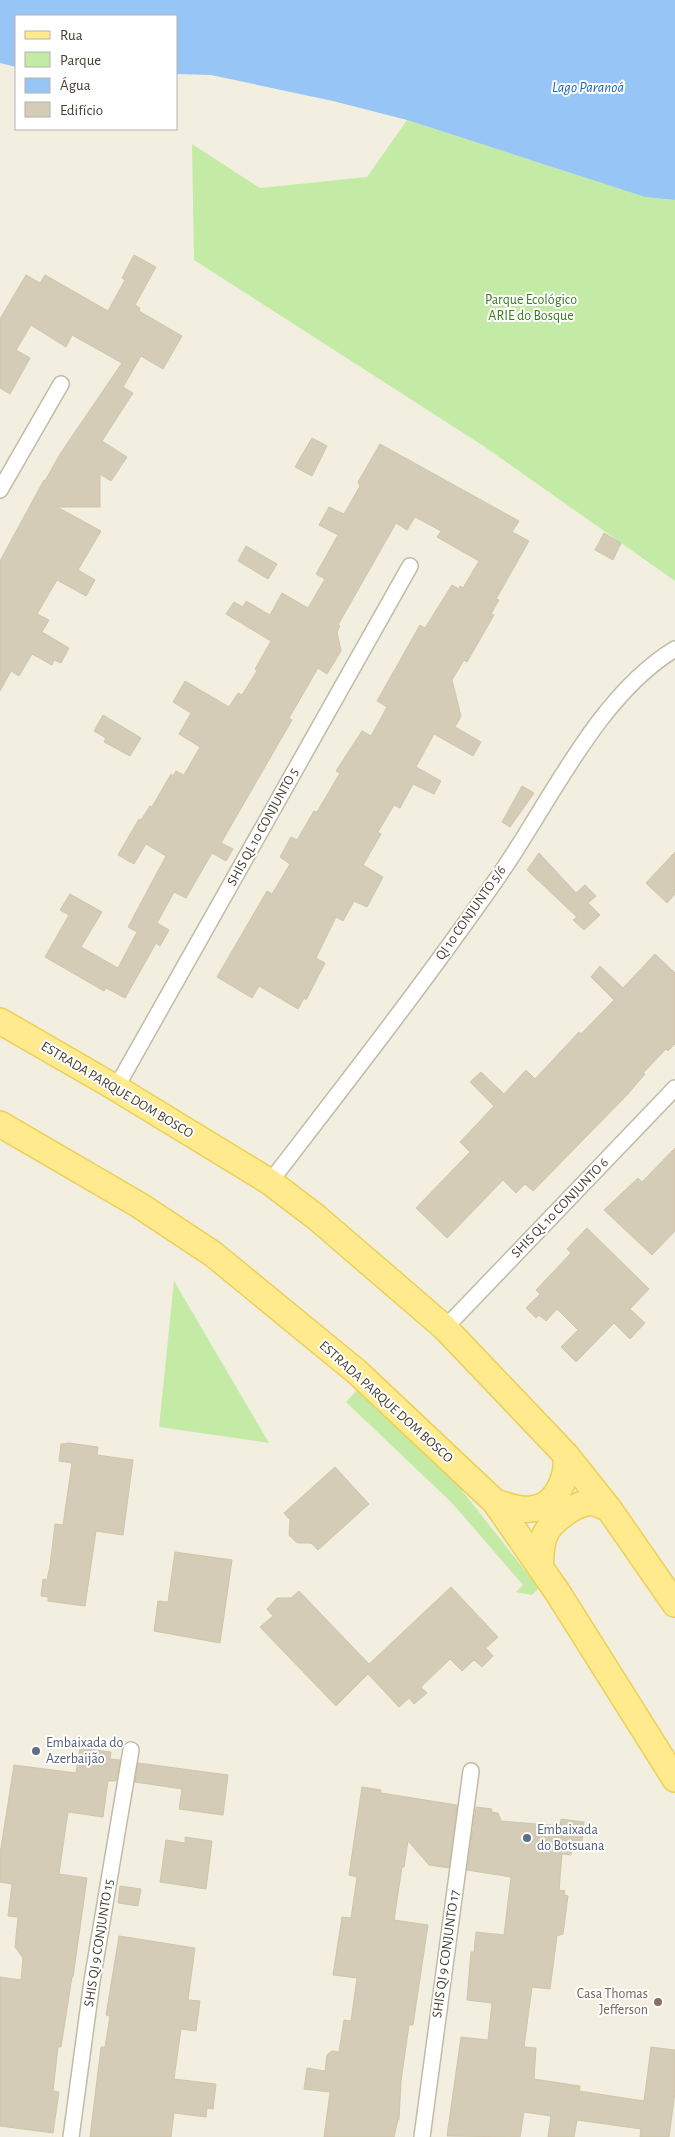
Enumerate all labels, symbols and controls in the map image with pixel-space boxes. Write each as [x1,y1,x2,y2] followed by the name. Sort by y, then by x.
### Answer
[15,15,178,130] legend
[60,28,83,43] text: Rua
[60,53,101,68] text: Parque
[60,76,91,93] text: Água
[552,80,624,95] water label: Lago Paranoá
[60,103,103,118] text: Edifício
[485,293,577,323] park label: Parque Ecológico ARIE do Bosque
[225,766,301,888] street label: SHIS QL 10 CONJUNTO 5
[433,863,509,963] street label: QI 10 CONJUNTO 5/6
[39,1039,196,1141] street label: ESTRADA PARQUE DOM BOSCO
[509,1155,611,1261] street label: SHIS QL 10 CONJUNTO 6
[316,1338,456,1466] street label: ESTRADA PARQUE DOM BOSCO
[46,1736,123,1766] place label: Embaixada do Azerbaijão
[30,1745,42,1757] marker: Embaixada do Azerbaijão
[537,1823,605,1853] place label: Embaixada do Botsuana
[521,1832,533,1844] marker: Embaixada do Botsuana
[82,1878,116,2008] street label: SHIS QI 9 CONJUNTO 15
[430,1889,462,2019] street label: SHIS QI 9 CONJUNTO 17
[577,1987,648,2017] place label: Casa Thomas Jefferson
[652,1996,664,2008] marker: Casa Thomas Jefferson

